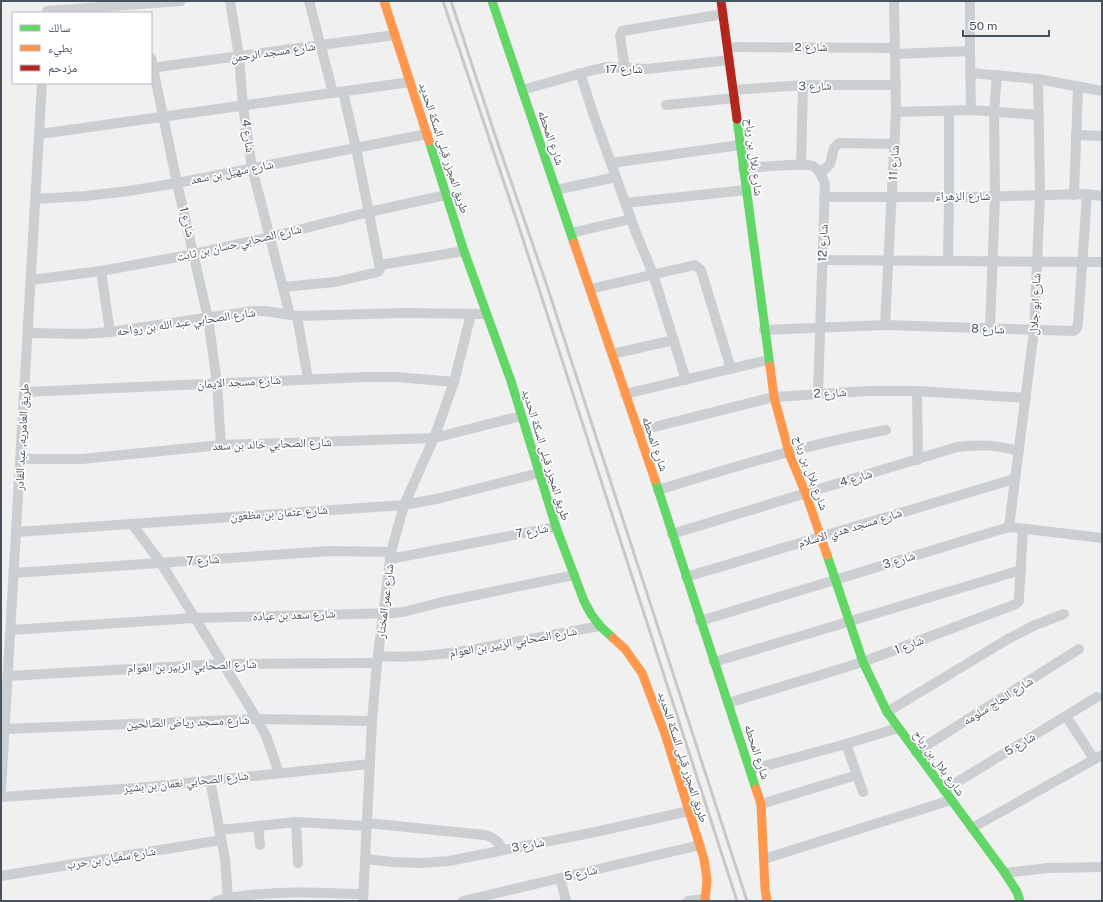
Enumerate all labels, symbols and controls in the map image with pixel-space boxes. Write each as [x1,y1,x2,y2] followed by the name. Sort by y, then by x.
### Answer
[12,12,152,84] legend
[963,12,1049,38] scale bar
[969,19,997,33] text: 50 m
[48,21,70,35] text: سالك
[230,39,317,66] street label: شارع مسجد الرحمن
[795,40,828,55] street label: شارع 2
[48,41,72,58] text: بطيء
[48,61,77,76] text: مزدحم
[605,62,643,77] street label: شارع 17
[798,79,832,94] street label: شارع 3
[416,81,472,215] street label: طريق المجزر قبلى السكة الحديد
[534,109,567,168] street label: شارع المحطه
[741,117,766,197] street label: شارع بلال بن رباح
[238,119,257,154] street label: شارع 4
[886,145,903,181] street label: شارع 11
[189,157,275,188] street label: شارع سهيل بن سعد
[935,189,991,204] street label: شارع الزهراء
[176,205,198,239] street label: شارع 1
[175,222,304,267] street label: شارع الصحابي حسان بن ثابت
[815,224,832,262] street label: شارع 12
[1026,272,1045,336] street label: شارع ابو جلال
[116,305,257,342] street label: شارع الصحابي عبد الله بن رواحه
[971,321,1005,338] street label: شارع 8
[197,373,281,392] street label: شارع مسجد الايمان
[12,383,32,492] street label: طريق العامريه, عبد القادر
[813,385,847,402] street label: شارع 2
[519,387,573,523] street label: طريق المجزر قبلى السكة الحديد
[638,415,671,474] street label: شارع المحطه
[790,434,831,513] street label: شارع بلال بن رباح
[212,435,332,456] street label: شارع الصحابي خالد بن سعد
[838,466,874,491] street label: شارع 4
[230,503,329,524] street label: شارع عثمان بن مظعون
[796,505,905,553] street label: شارع مسجد هدي الاسلام
[514,521,550,542] street label: شارع 7
[881,548,917,573] street label: شارع 3
[186,552,220,569] street label: شارع 7
[373,563,398,640] street label: شارع عمر المختار
[252,607,336,624] street label: شارع سعد بن عباده
[448,624,579,663] street label: شارع الصحابي الزبير بن العوام
[892,633,926,658] street label: شارع 1
[127,657,257,678] street label: شارع الصحابي الزبير بن العوام
[960,674,1036,729] street label: شارع الحاج سلومه
[655,690,711,824] street label: طريق المجزر قبلى السكة الحديد
[126,713,250,732] street label: شارع مسجد رياض الصالحين
[741,723,773,782] street label: شارع المحطه
[910,727,968,799] street label: شارع بلال بن رباح
[1002,729,1039,759] street label: شارع 5
[122,768,250,799] street label: شارع الصحابي نعمان بن بشير
[510,835,546,856] street label: شارع 3
[65,844,157,873] street label: شارع سفيان بن حرب
[563,862,599,885] street label: شارع 5

